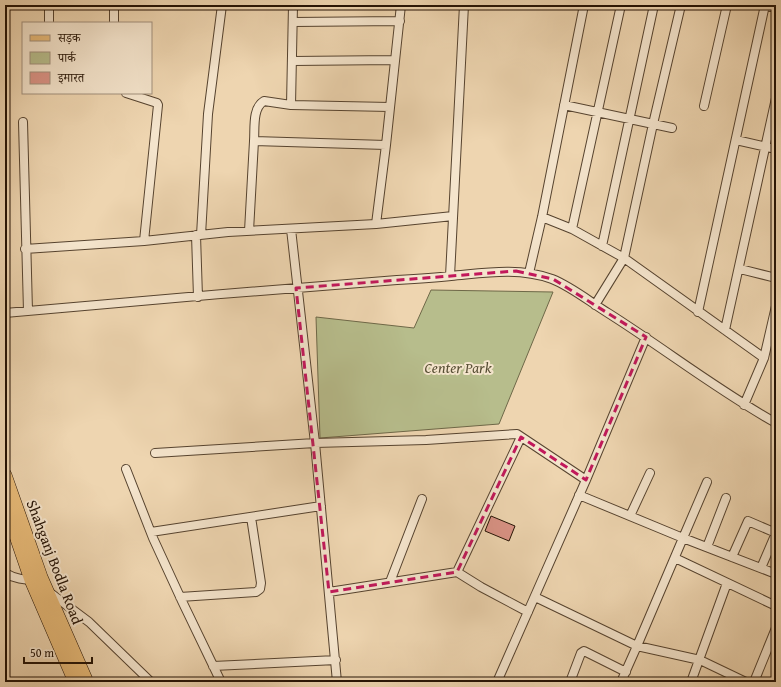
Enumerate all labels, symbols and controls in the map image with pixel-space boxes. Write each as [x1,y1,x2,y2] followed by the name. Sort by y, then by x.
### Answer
[22,22,152,94] legend
[57,29,82,46] text: सड़क
[57,49,77,66] text: पार्क
[57,69,85,86] text: इमारत
[424,357,492,378] park label: Center Park
[22,497,88,627] street label: Shahganj Bodla Road
[24,639,92,665] scale bar
[30,644,54,661] text: 50 m

